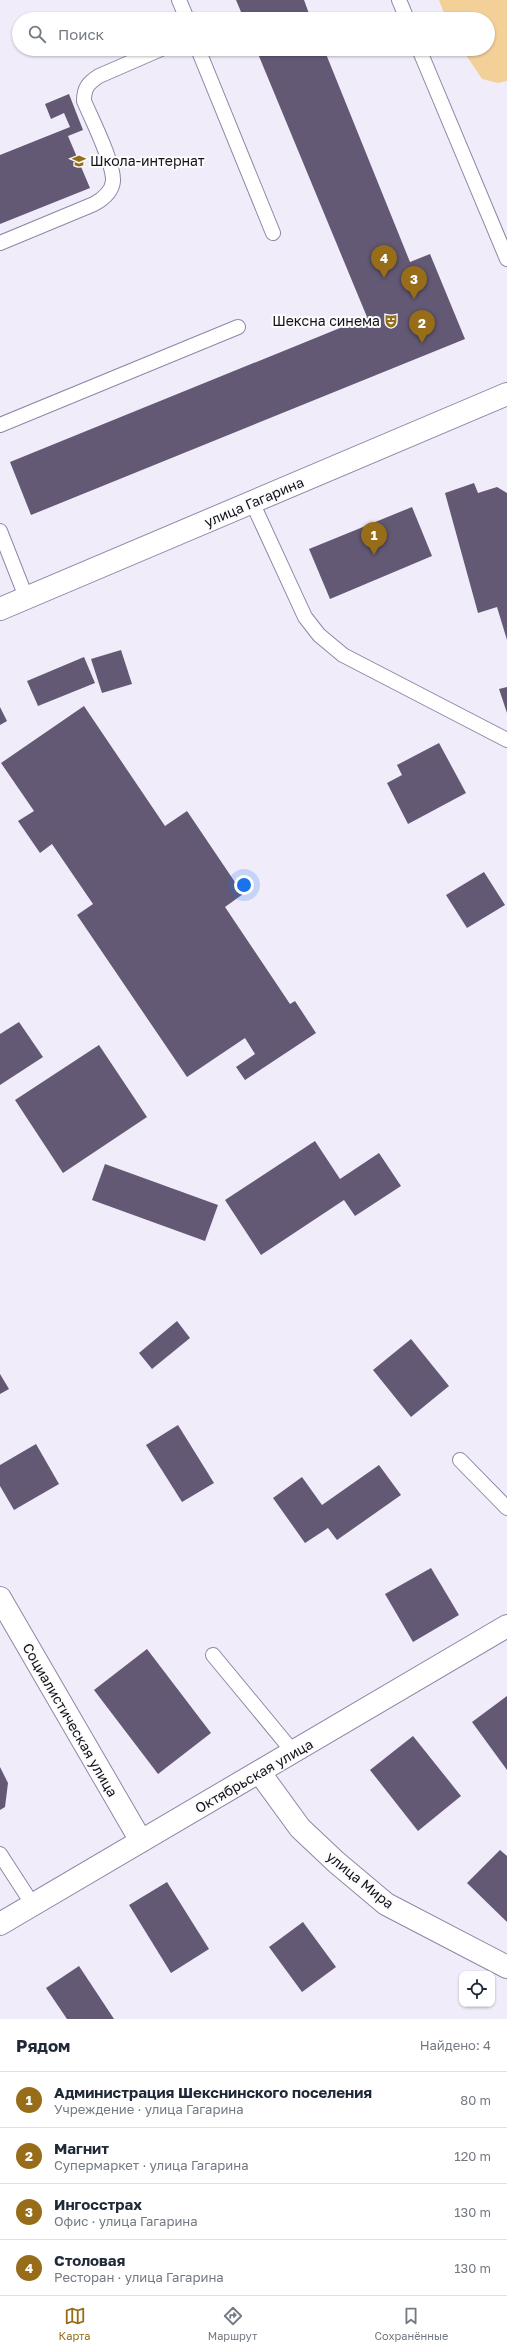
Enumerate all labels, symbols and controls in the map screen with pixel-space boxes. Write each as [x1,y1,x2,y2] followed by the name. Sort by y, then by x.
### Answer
[12,12,495,56] search box
[26,23,48,45] icon: search
[58,25,104,43] text: Поиск
[90,152,205,169] place label: Школа-интернат
[71,153,87,169] school or university icon: Школа-интернат
[371,245,397,278] pin: 4
[401,266,427,299] pin: 3
[409,310,435,343] pin: 2
[272,312,380,329] place label: Шексна синема
[383,313,399,329] theatre icon: Шексна синема
[201,473,306,530] street label: улица Гагарина
[361,522,387,555] pin: 1
[234,875,254,895] your location
[19,1640,121,1800] street label: Социалистическая улица
[192,1735,316,1816] street label: Октябрьская улица
[323,1847,397,1912] street label: улица Мира
[459,1971,495,2007] map controls
[459,1971,495,2007] button: locate
[16,2035,70,2056] text: Рядом
[420,2037,491,2053] text: Найдено: 4
[54,2083,372,2101] text: Администрация Шекснинского поселения
[26,2092,32,2108] text: 1
[460,2092,491,2108] text: 80 m
[54,2101,244,2117] text: Учреждение · улица Гагарина
[54,2139,109,2157] text: Магнит
[25,2148,33,2164] text: 2
[454,2148,491,2164] text: 120 m
[54,2157,248,2173] text: Супермаркет · улица Гагарина
[54,2195,142,2213] text: Ингосстрах
[25,2204,33,2220] text: 3
[454,2204,491,2220] text: 130 m
[54,2213,198,2229] text: Офис · улица Гагарина
[54,2251,125,2269] text: Столовая
[25,2260,33,2276] text: 4
[454,2260,491,2276] text: 130 m
[54,2269,224,2285] text: Ресторан · улица Гагарина
[59,2305,90,2342] tab: Карта
[208,2305,257,2342] tab: Маршрут
[375,2305,448,2342] tab: Сохранённые

